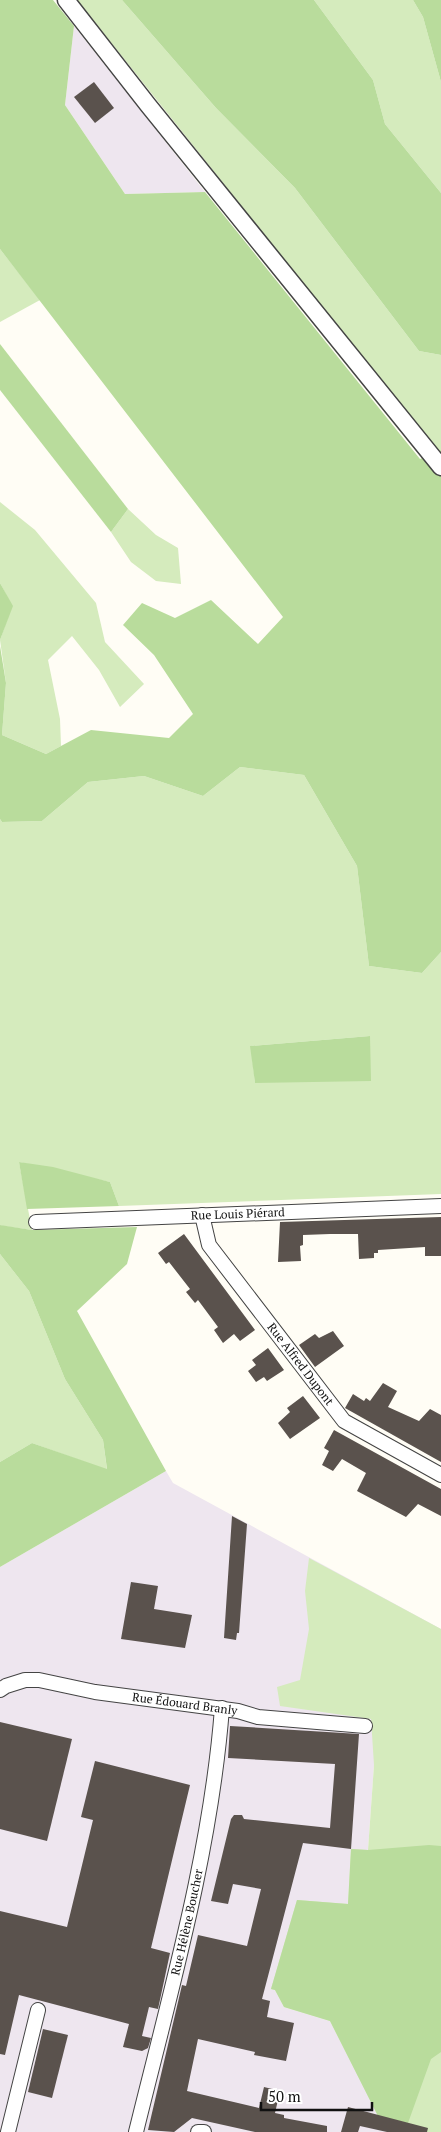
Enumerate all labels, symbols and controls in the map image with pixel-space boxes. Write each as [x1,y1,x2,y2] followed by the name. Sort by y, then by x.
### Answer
[190,1204,285,1223] street label: Rue Louis Piérard
[264,1320,337,1409] street label: Rue Alfred Dupont
[131,1689,239,1718] street label: Rue Édouard Branly
[167,1867,206,1977] street label: Rue Hélène Boucher
[261,2080,372,2112] scale bar
[268,2086,301,2106] text: 50 m

